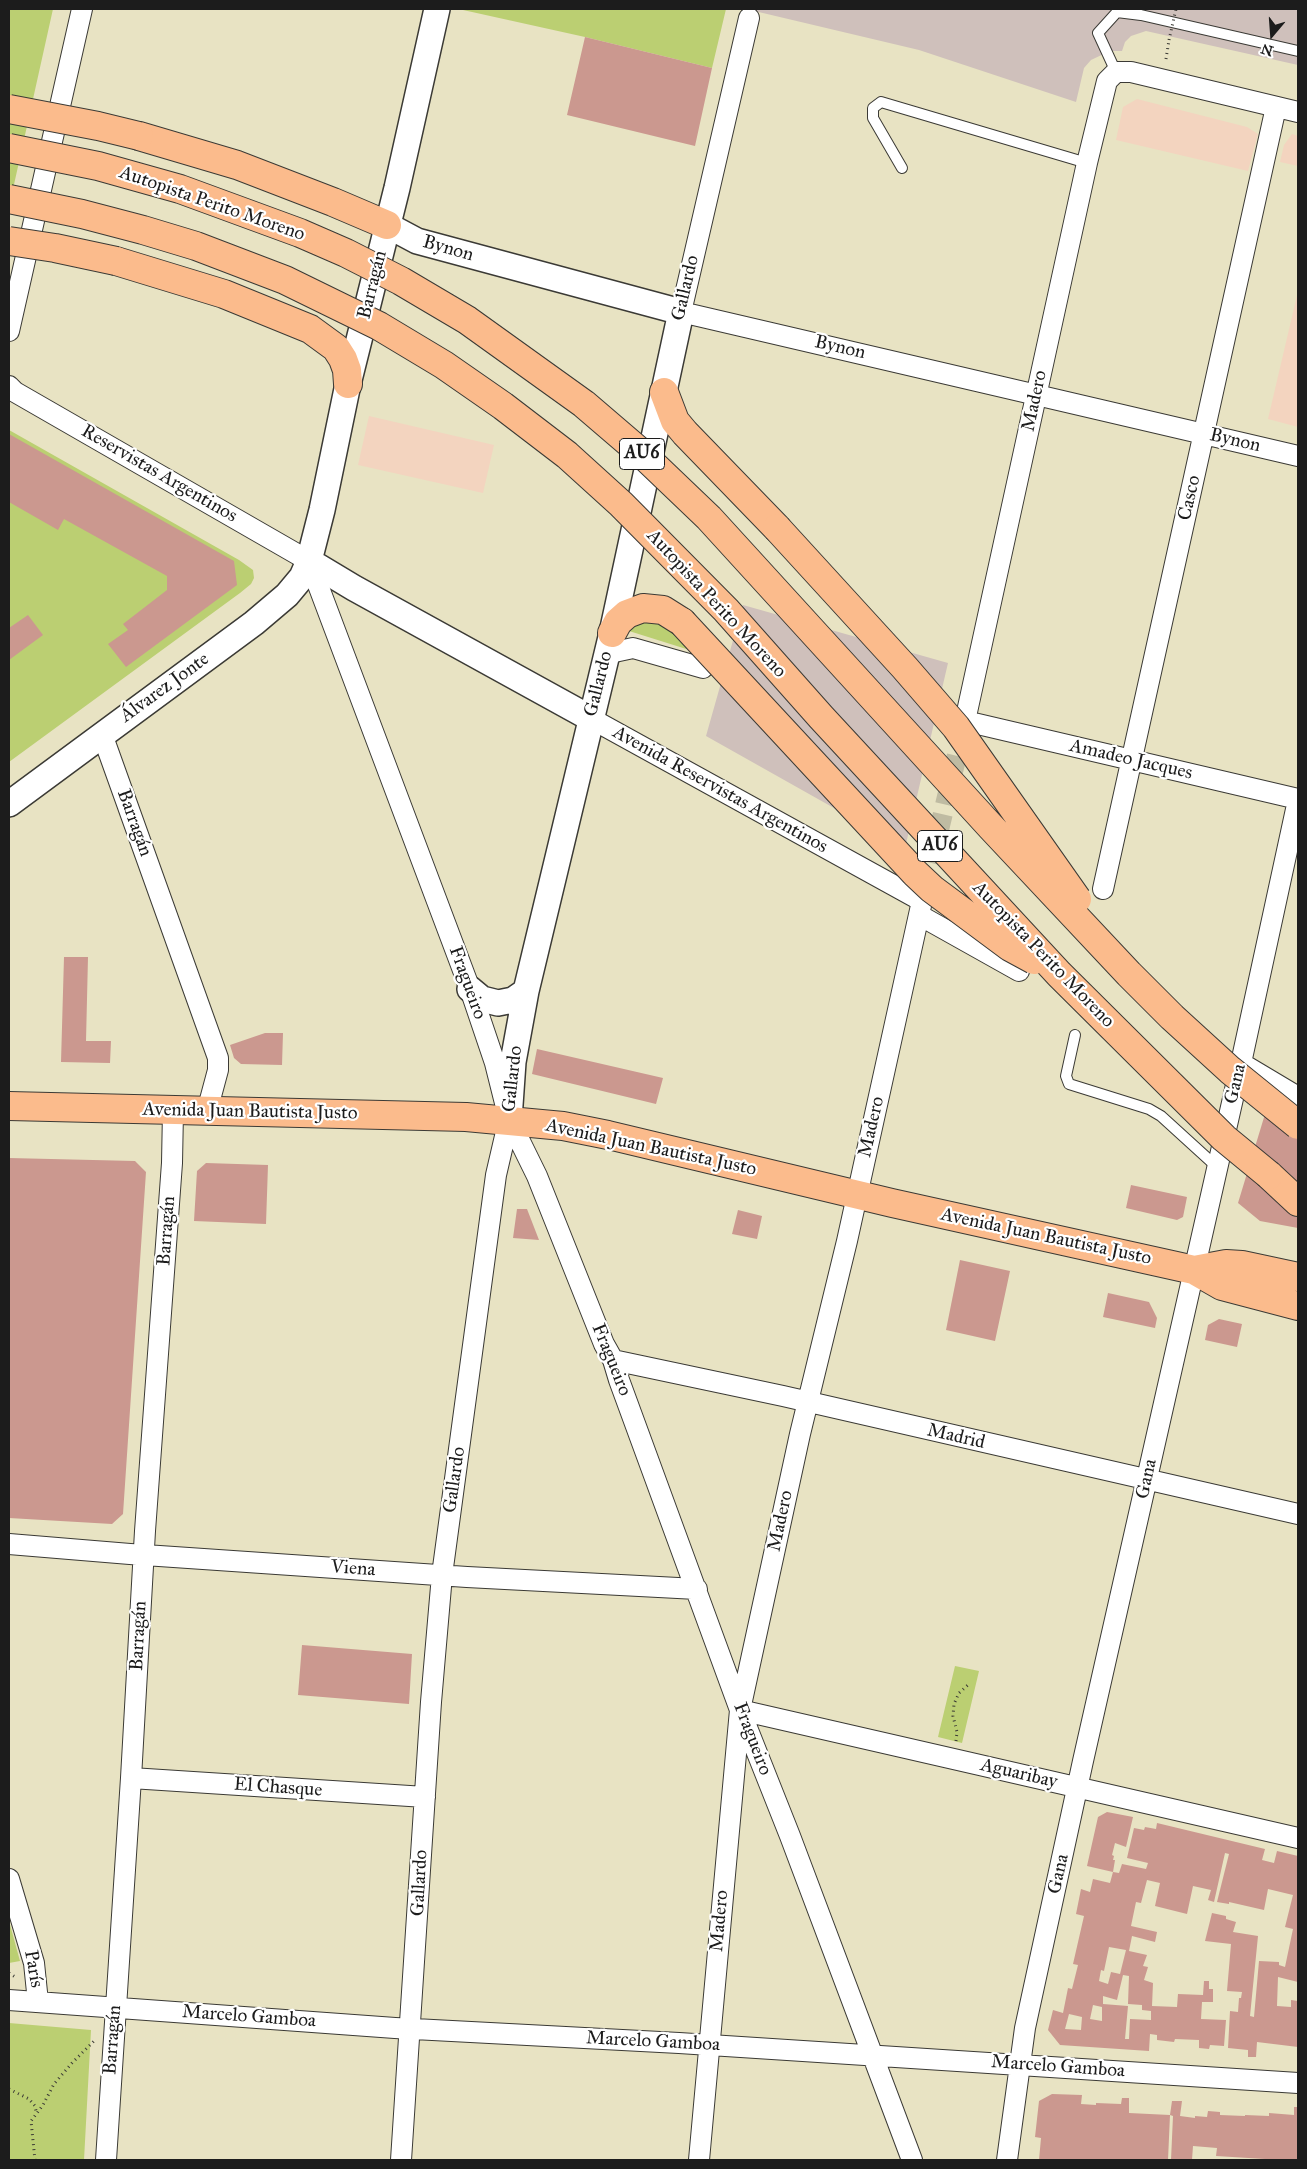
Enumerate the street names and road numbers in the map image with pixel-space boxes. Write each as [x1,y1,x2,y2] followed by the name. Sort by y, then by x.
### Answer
[116,162,308,246] street label: Autopista Perito Moreno
[420,231,476,267] street label: Bynon
[353,248,393,322] street label: Barragán
[667,253,705,323] street label: Gallardo
[812,331,868,365] street label: Bynon
[1017,368,1053,434] street label: Madero
[77,420,241,528] street label: Reservistas Argentinos
[1207,424,1263,458] street label: Bynon
[620,438,664,469] road number: AU6
[1174,473,1206,523] street label: Casco
[641,525,791,683] street label: Autopista Perito Moreno
[116,648,214,728] street label: Álvarez Jonte
[580,649,618,719] street label: Gallardo
[609,721,831,859] street label: Avenida Reservistas Argentinos
[1067,735,1195,785] street label: Amadeo Jacques
[111,786,157,860] street label: Barragán
[918,830,962,861] road number: AU6
[967,877,1119,1033] street label: Autopista Perito Moreno
[443,943,491,1023] street label: Fragueiro
[498,1045,528,1113] street label: Gallardo
[1220,1062,1252,1106] street label: Gana
[854,1094,890,1160] street label: Madero
[142,1099,358,1125] street label: Avenida Juan Bautista Justo
[544,1115,758,1181] street label: Avenida Juan Bautista Justo
[153,1195,181,1267] street label: Barragán
[939,1204,1153,1270] street label: Avenida Juan Bautista Justo
[586,1320,636,1400] street label: Fragueiro
[925,1419,987,1455] street label: Madrid
[439,1445,471,1515] street label: Gallardo
[1132,1457,1162,1501] street label: Gana
[763,1488,799,1554] street label: Madero
[330,1556,376,1582] street label: Viena
[126,1600,152,1672] street label: Barragán
[728,1699,776,1779] street label: Fragueiro
[978,1754,1060,1794] street label: Aguaribay
[233,1774,323,1802] street label: El Chasque
[407,1849,433,1917] street label: Gallardo
[1044,1852,1074,1896] street label: Gana
[706,1889,734,1953] street label: Madero
[18,1948,48,1990] street label: París
[181,2001,317,2033] street label: Marcelo Gamboa
[99,2004,127,2076] street label: Barragán
[585,2027,721,2057] street label: Marcelo Gamboa
[990,2051,1126,2083] street label: Marcelo Gamboa

